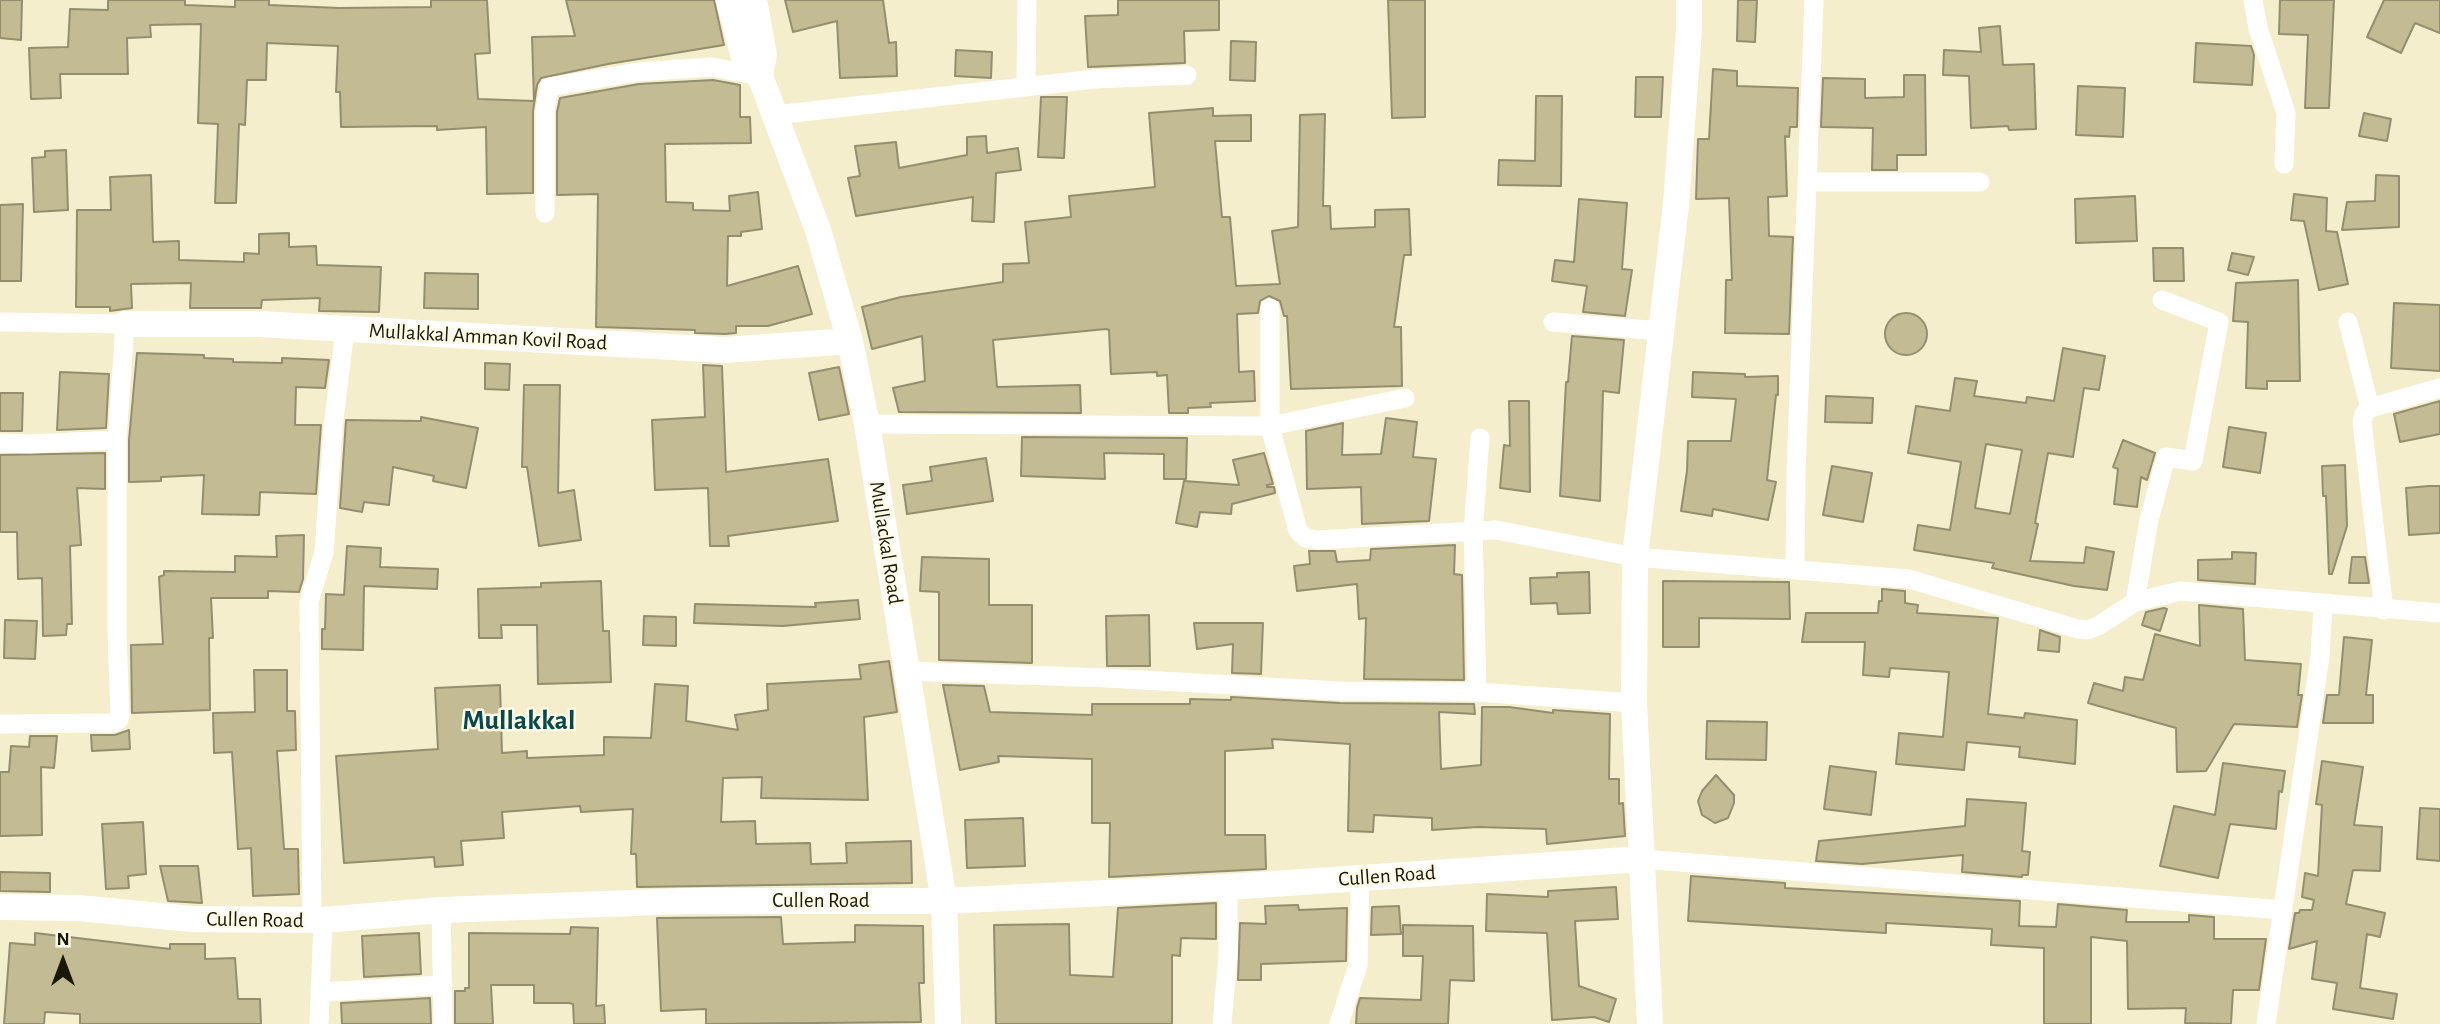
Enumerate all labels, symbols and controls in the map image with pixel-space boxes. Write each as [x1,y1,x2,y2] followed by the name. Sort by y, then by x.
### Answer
[368,318,608,356] street label: Mullakkal Amman Kovil Road
[864,480,908,606] street label: Mullackal Road
[463,704,575,738] district label: Mullakkal
[1337,860,1437,892] street label: Cullen Road
[772,888,870,914] street label: Cullen Road
[206,907,304,933] street label: Cullen Road
[28,926,98,996] north arrow
[56,930,70,949] text: N

